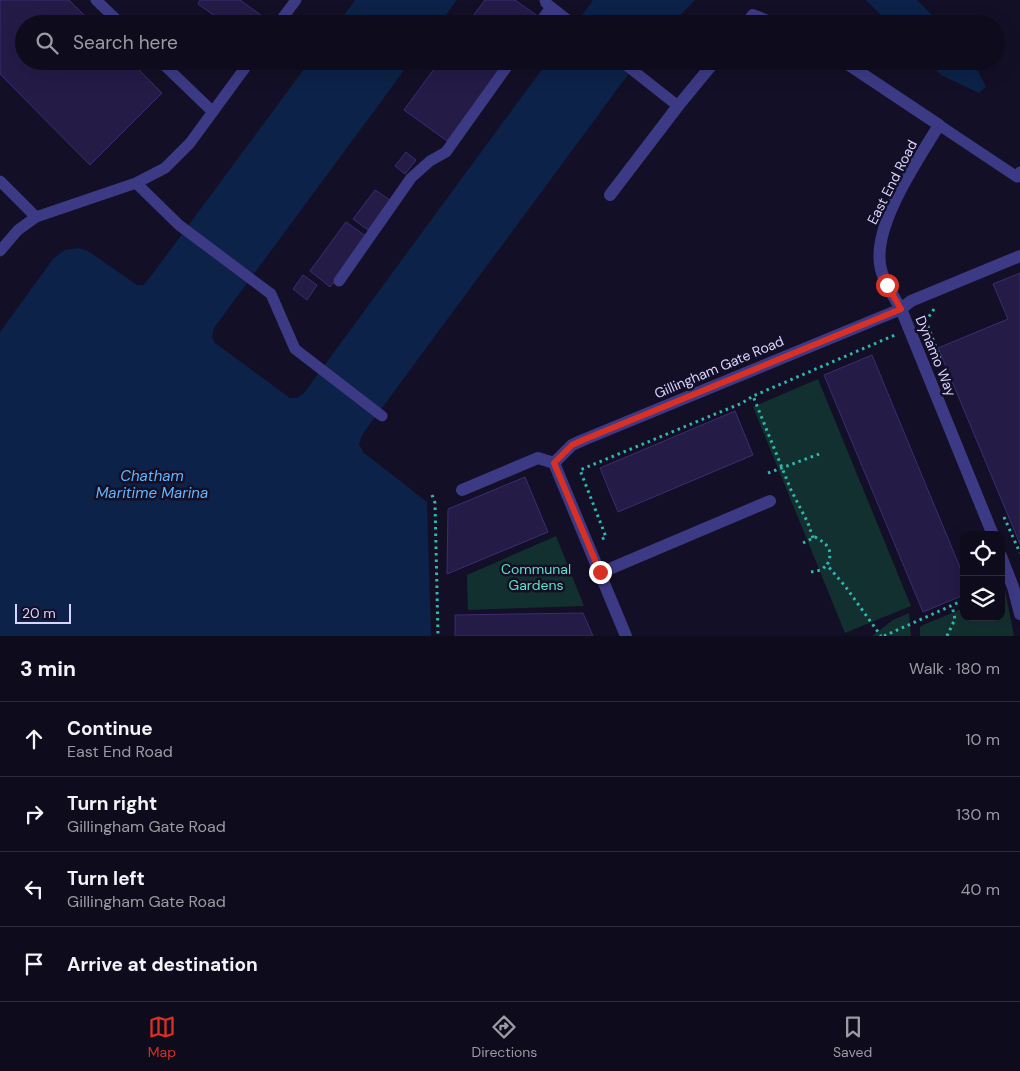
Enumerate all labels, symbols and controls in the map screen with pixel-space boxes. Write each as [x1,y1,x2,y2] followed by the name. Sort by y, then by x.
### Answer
[15,15,1005,70] search box
[33,29,61,57] icon: search
[73,30,178,55] text: Search here
[863,137,921,227] street label: East End Road
[876,274,899,297] route start
[912,313,960,399] street label: Dynamo Way
[652,332,786,402] street label: Gillingham Gate Road
[96,466,208,503] water label: Chatham Maritime Marina
[960,531,1005,621] map controls
[960,531,1005,576] button: locate
[501,560,571,594] park label: Communal Gardens
[589,561,612,584] route end
[960,576,1005,621] button: layers
[15,601,71,624] scale bar
[22,604,56,622] text: 20 m
[20,655,76,683] text: 3 min
[909,658,1000,679] text: Walk · 180 m
[67,716,153,741] text: Continue
[20,725,48,753] icon: ahead
[966,729,1000,750] text: 10 m
[67,741,173,762] text: East End Road
[67,791,157,816] text: Turn right
[20,800,48,828] icon: right
[956,804,1000,825] text: 130 m
[67,816,226,837] text: Gillingham Gate Road
[67,866,145,891] text: Turn left
[20,875,48,903] icon: left
[961,879,1000,900] text: 40 m
[67,891,226,912] text: Gillingham Gate Road
[20,950,48,978] icon: arrive
[67,952,258,977] text: Arrive at destination
[148,1013,176,1061] tab: Map
[472,1013,537,1061] tab: Directions
[833,1013,872,1061] tab: Saved

